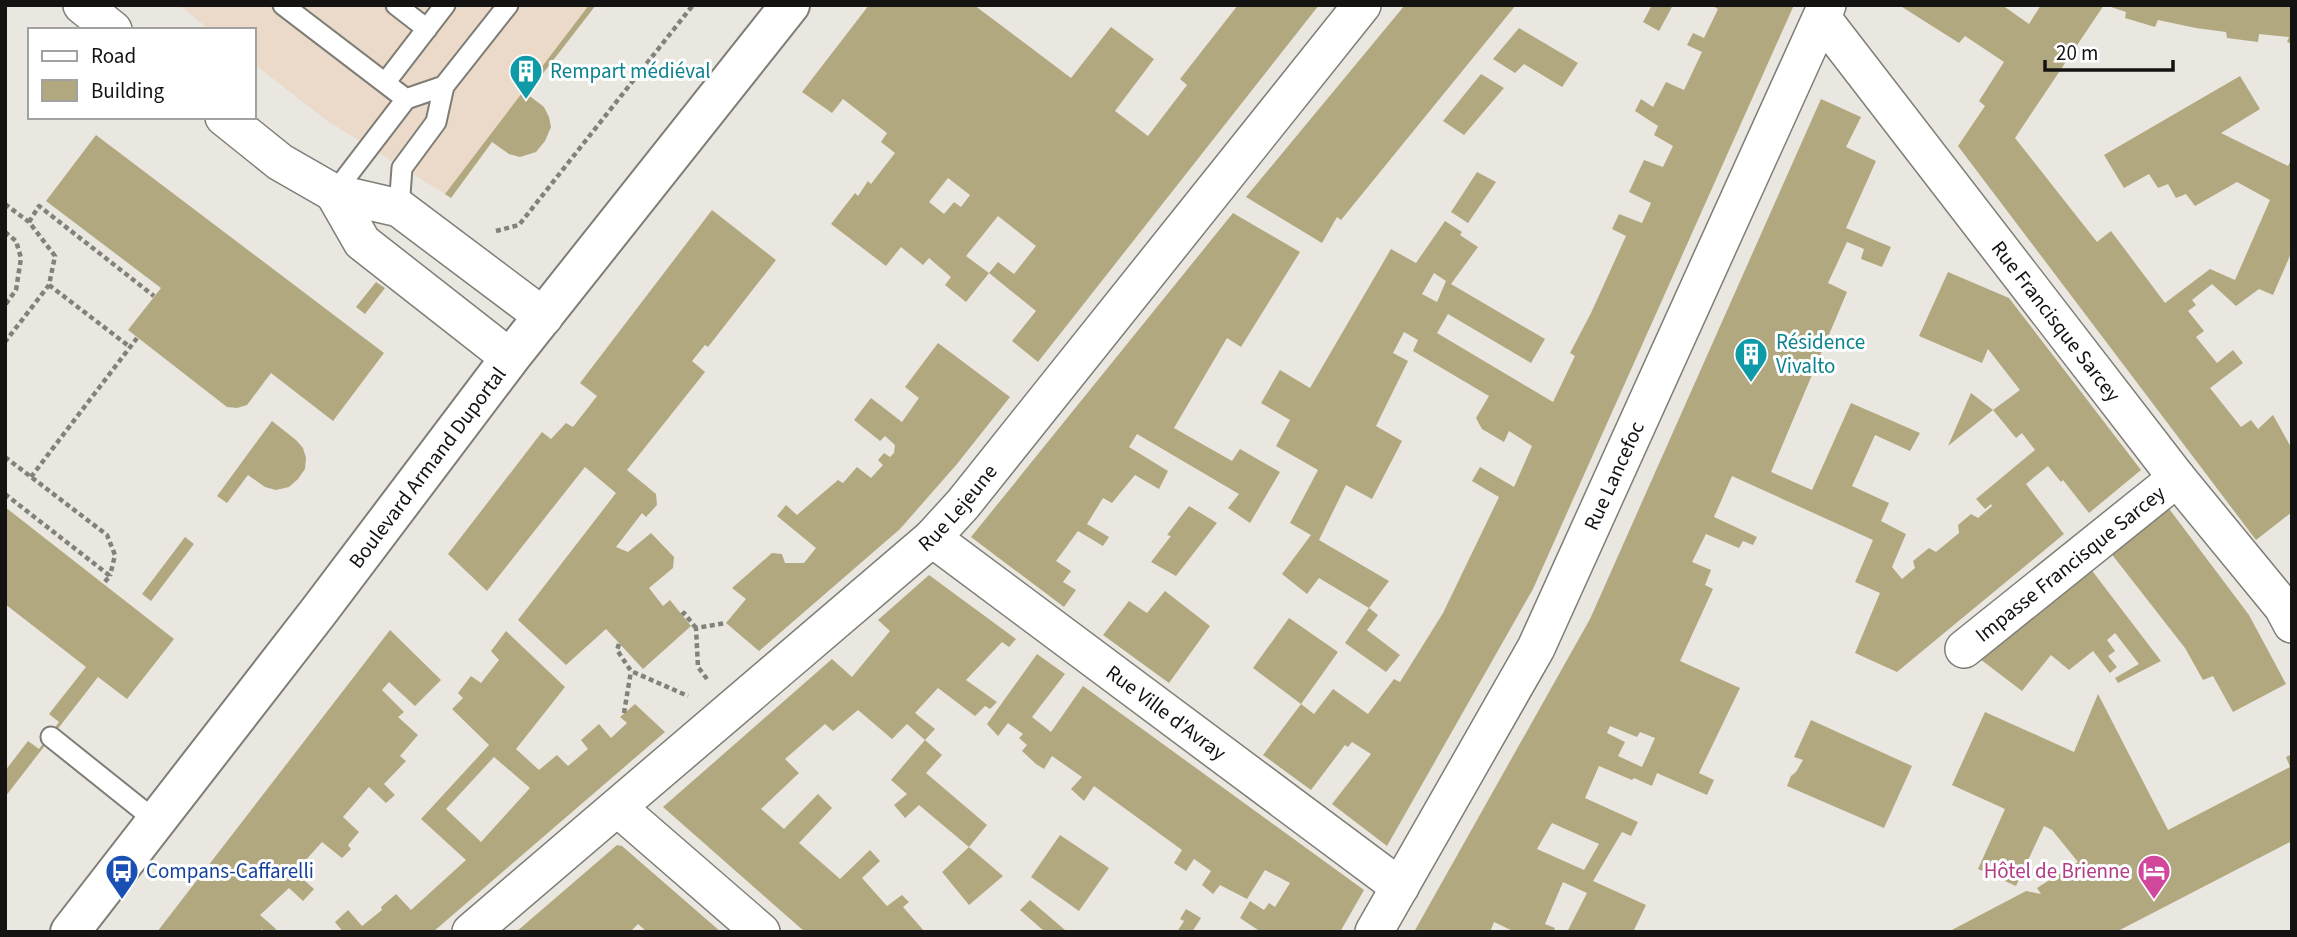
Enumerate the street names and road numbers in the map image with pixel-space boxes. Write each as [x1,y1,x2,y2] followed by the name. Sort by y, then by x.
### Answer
[1984,234,2128,408] street label: Rue Francisque Sarcey
[341,361,513,575] street label: Boulevard Armand Duportal
[1576,416,1652,535] street label: Rue Lancefoc
[912,458,1004,559] street label: Rue Lejeune
[1969,478,2171,649] street label: Impasse Francisque Sarcey
[1100,658,1233,768] street label: Rue Ville d'Avray

